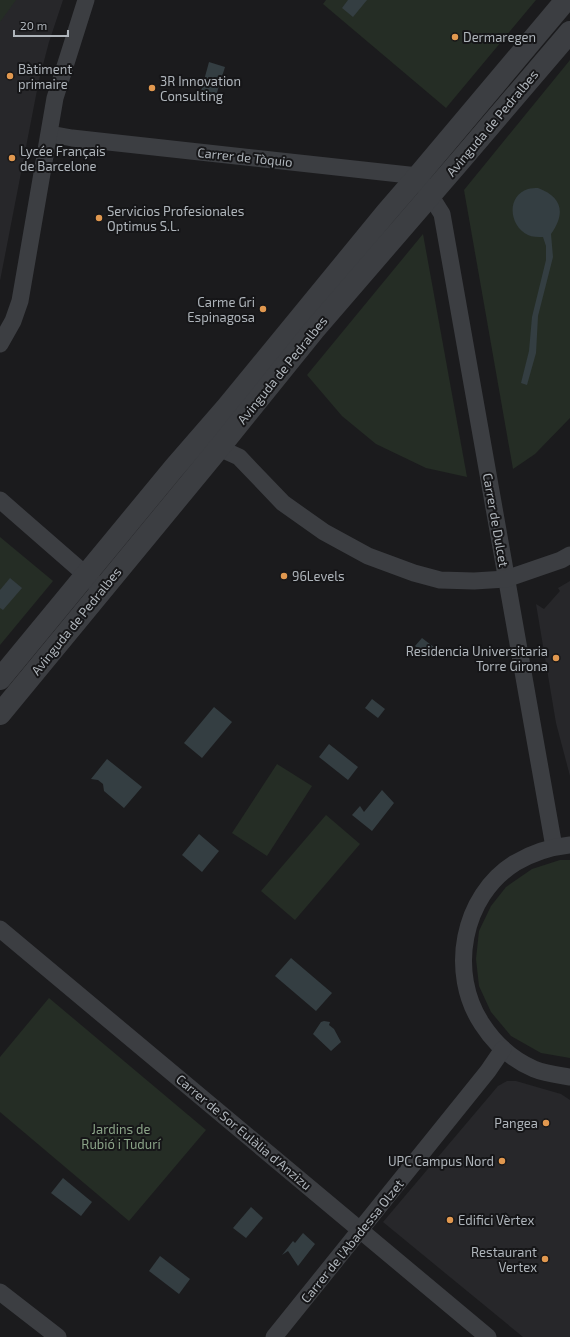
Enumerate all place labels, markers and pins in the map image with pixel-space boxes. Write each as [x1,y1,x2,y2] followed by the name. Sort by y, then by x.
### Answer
[463,29,536,45] place label: Dermaregen
[450,32,460,42] marker: Dermaregen
[18,61,72,92] place label: Bàtiment primaire
[5,71,15,81] marker: Bàtiment primaire
[160,73,241,104] place label: 3R Innovation Consulting
[147,83,157,93] marker: 3R Innovation Consulting
[20,143,106,174] place label: Lycée Français de Barcelone
[7,153,17,163] marker: Lycée Français de Barcelone
[107,203,244,234] place label: Servicios Profesionales Optimus S.L.
[94,213,104,223] marker: Servicios Profesionales Optimus S.L.
[187,294,255,325] place label: Carme Gri Espinagosa
[258,304,268,314] marker: Carme Gri Espinagosa
[292,568,345,584] place label: 96Levels
[279,571,289,581] marker: 96Levels
[406,643,548,674] place label: Residencia Universitaria Torre Girona
[551,653,561,663] marker: Residencia Universitaria Torre Girona
[494,1115,538,1131] place label: Pangea
[541,1118,551,1128] marker: Pangea
[388,1153,494,1169] place label: UPC Campus Nord
[497,1156,507,1166] marker: UPC Campus Nord
[458,1212,535,1228] place label: Edifici Vèrtex
[445,1215,455,1225] marker: Edifici Vèrtex
[471,1244,537,1275] place label: Restaurant Vertex
[540,1254,550,1264] marker: Restaurant Vertex

